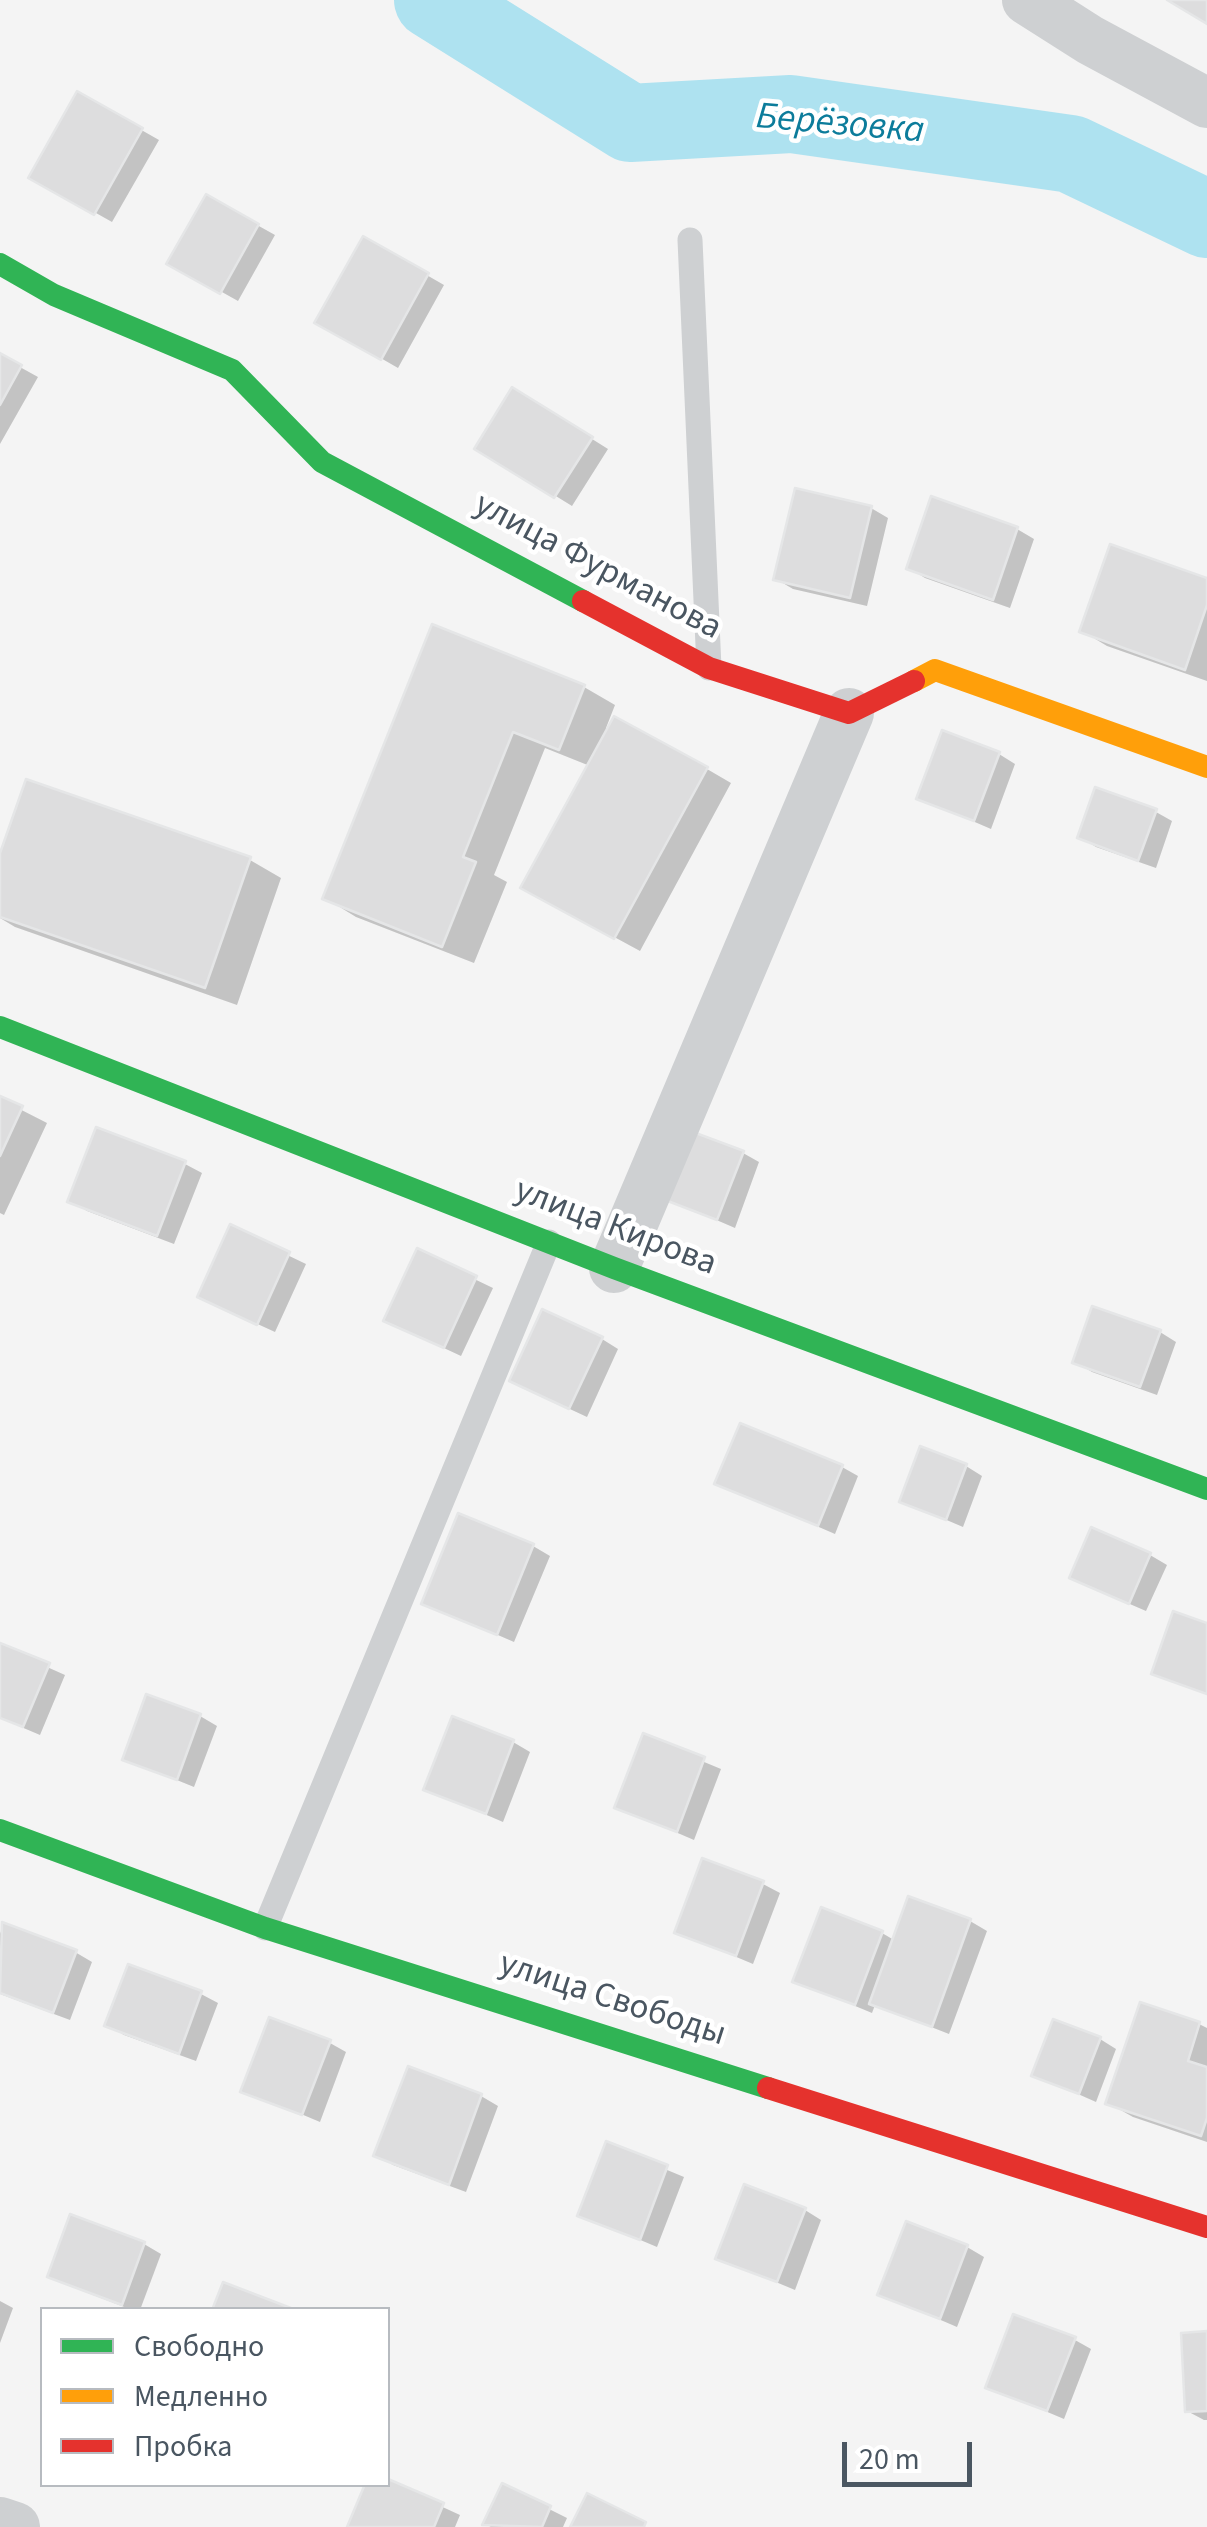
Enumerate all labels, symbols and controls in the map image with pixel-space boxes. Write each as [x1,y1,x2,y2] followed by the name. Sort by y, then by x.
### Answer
[754,96,926,156] water label: Берёзовка
[466,485,728,651] street label: улица Фурманова
[508,1171,722,1287] street label: улица Кирова
[493,1945,731,2057] street label: улица Свободы
[40,2307,390,2487] legend
[134,2325,264,2368] text: Свободно
[134,2375,268,2418] text: Медленно
[847,2422,977,2484] scale bar
[134,2425,232,2468] text: Пробка
[859,2438,920,2481] text: 20 m

